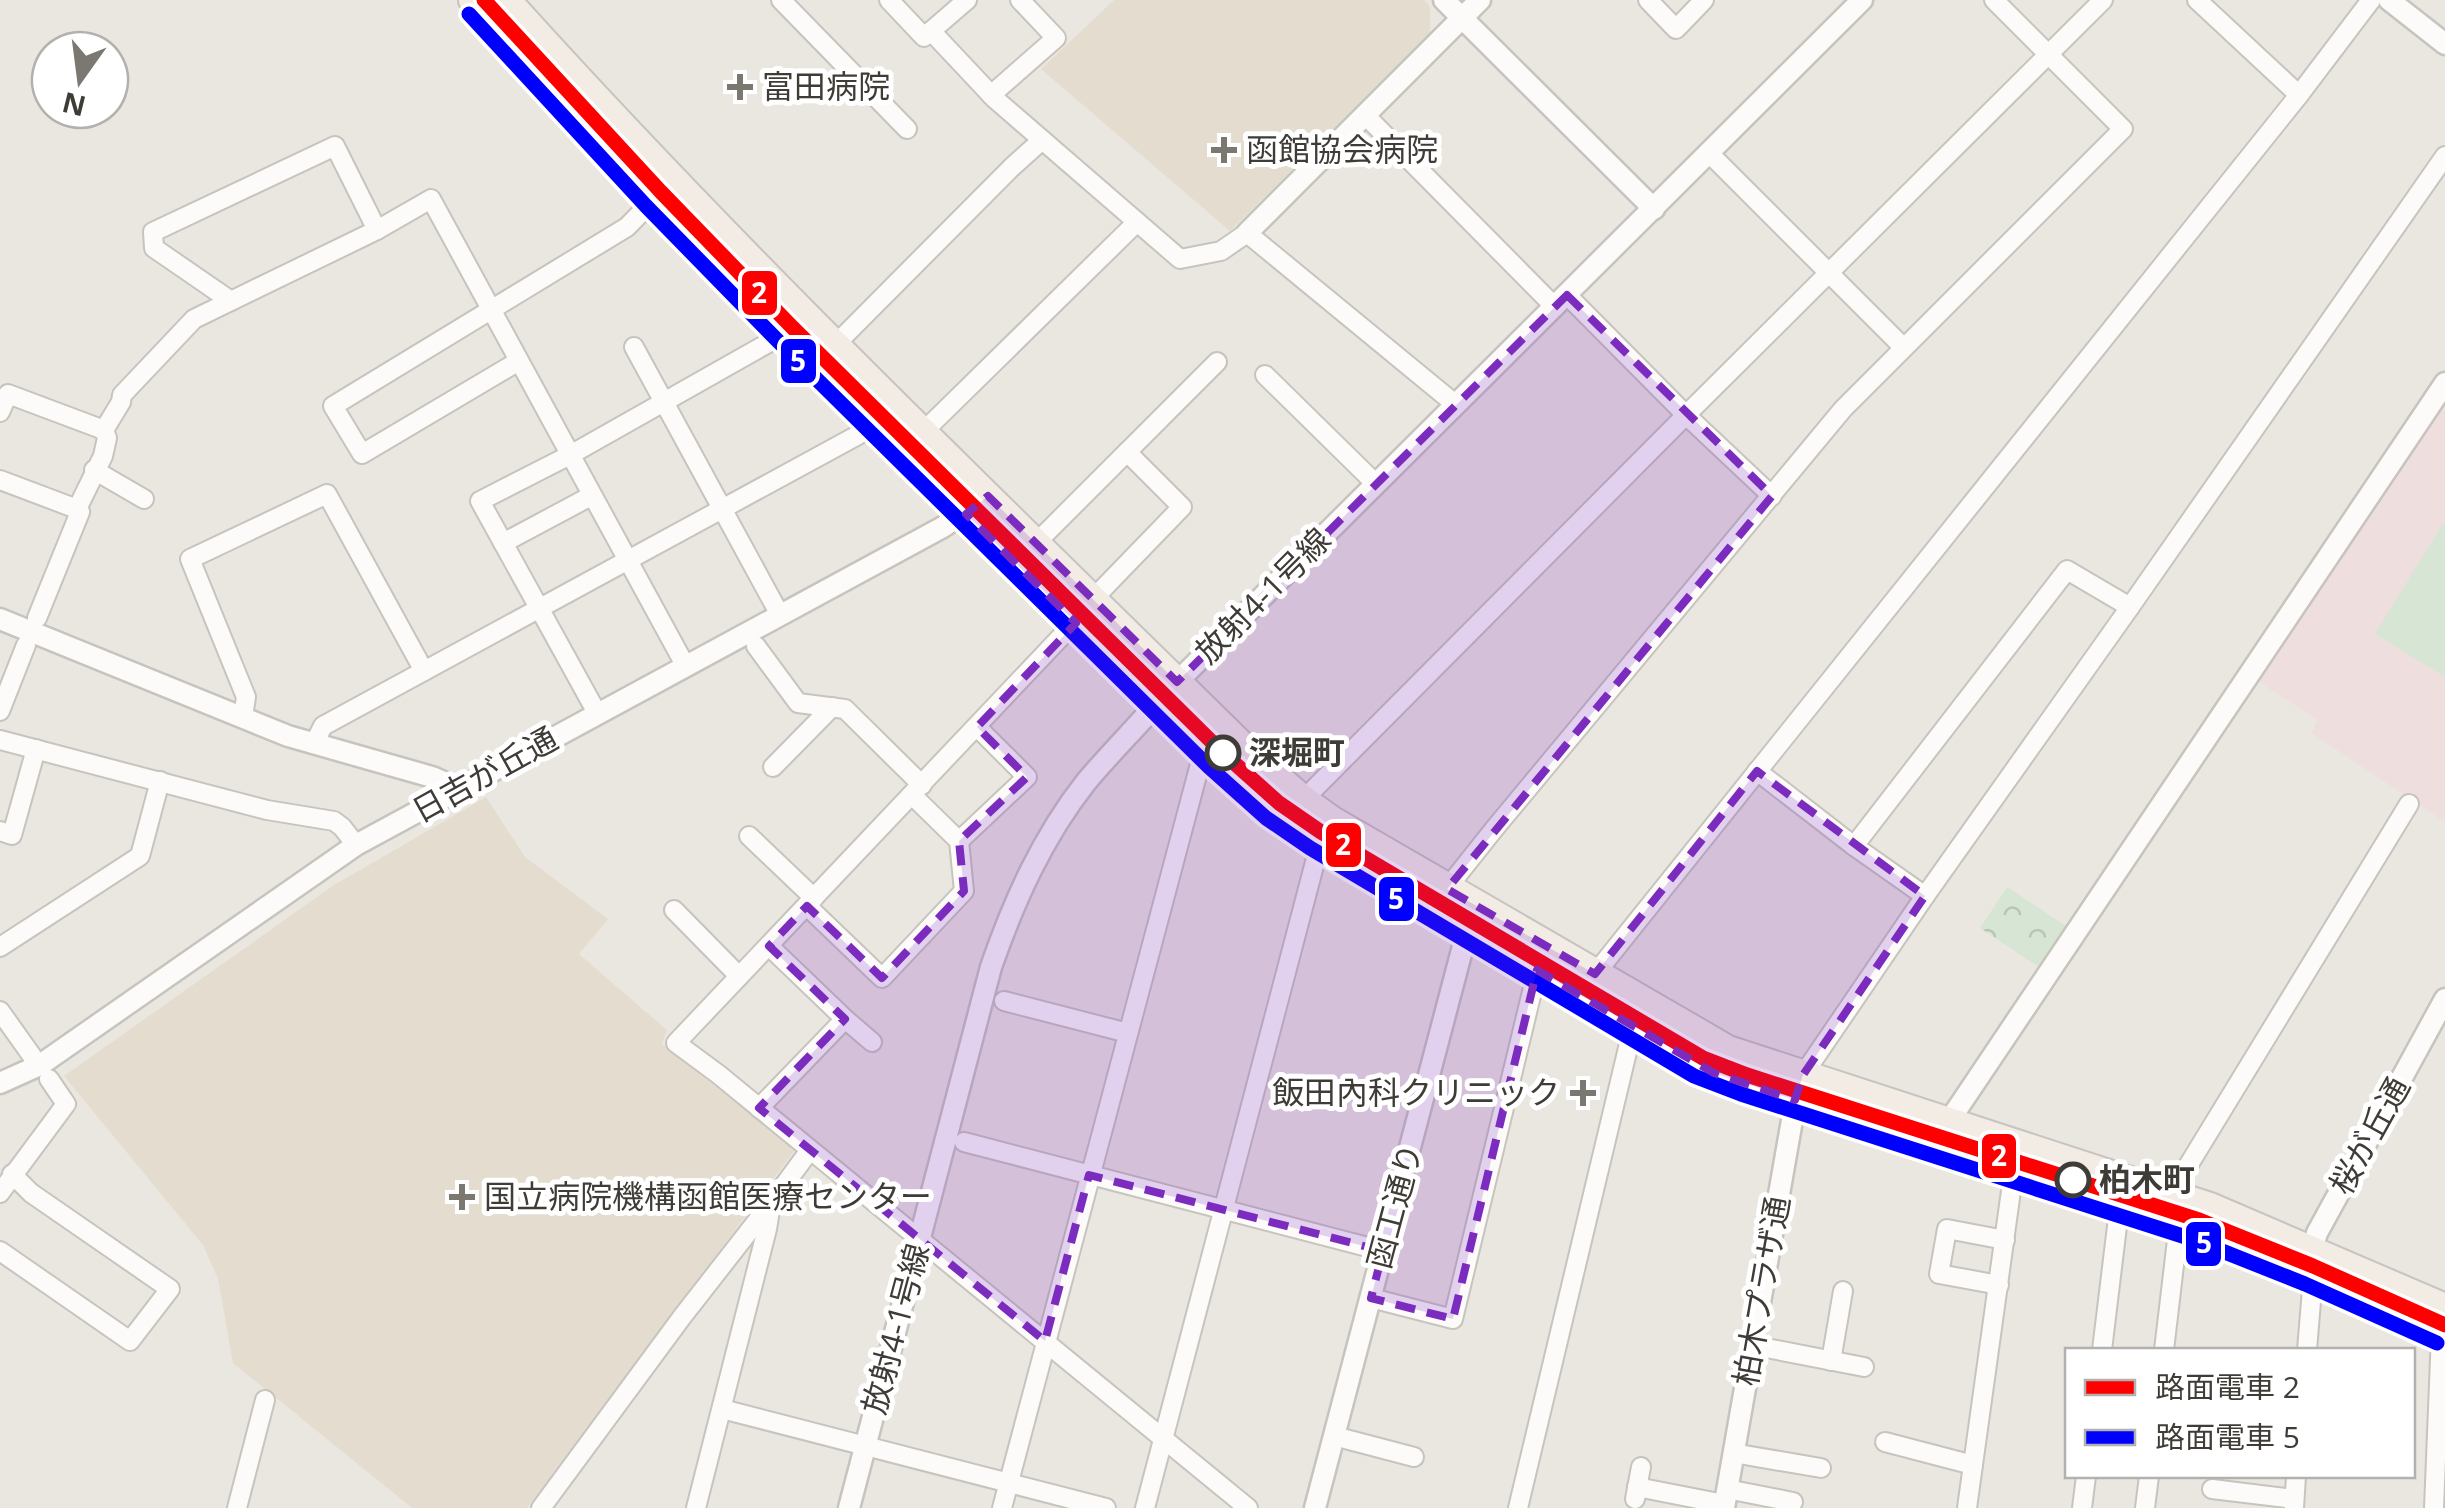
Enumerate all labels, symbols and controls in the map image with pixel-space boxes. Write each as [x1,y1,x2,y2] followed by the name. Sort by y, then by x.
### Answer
[30,30,130,130] north arrow
[762,64,890,107] place label: 富田病院
[727,74,753,100] marker: 富田病院
[58,84,89,126] text: N
[1246,127,1438,170] place label: 函館協会病院
[1211,137,1237,163] marker: 函館協会病院
[740,269,779,317] line badge: 2
[751,273,767,311] text: 2
[779,337,818,385] line badge: 5
[790,341,806,379] text: 5
[1185,518,1339,672] street label: 放射4-1号線
[404,716,565,831] street label: 日吉が丘通
[1249,730,1345,773] place label: 深堀町
[1206,736,1240,770] marker: 深堀町
[1324,821,1363,869] line badge: 2
[1335,825,1351,863] text: 2
[1377,875,1416,923] line badge: 5
[1388,879,1404,917] text: 5
[2319,1069,2419,1202] street label: 桜が丘通
[1272,1070,1560,1113] place label: 飯田內科クリニック
[1570,1080,1596,1106] marker: 飯田內科クリニック
[1980,1132,2018,1180] line badge: 2
[1991,1136,2007,1174] text: 2
[1356,1138,1431,1273] street label: 函工通り
[2099,1157,2195,1200] place label: 柏木町
[2056,1163,2090,1197] marker: 柏木町
[484,1174,932,1217] place label: 国立病院機構函館医療センター
[449,1184,475,1210] marker: 国立病院機構函館医療センター
[1723,1192,1798,1389] street label: 柏木プラザ通
[2184,1220,2223,1268] line badge: 5
[2196,1223,2212,1261] text: 5
[851,1239,938,1419] street label: 放射4-1号線
[2065,1348,2415,1478] legend
[2155,1366,2300,1407] text: 路面電車 2
[2155,1416,2300,1457] text: 路面電車 5

